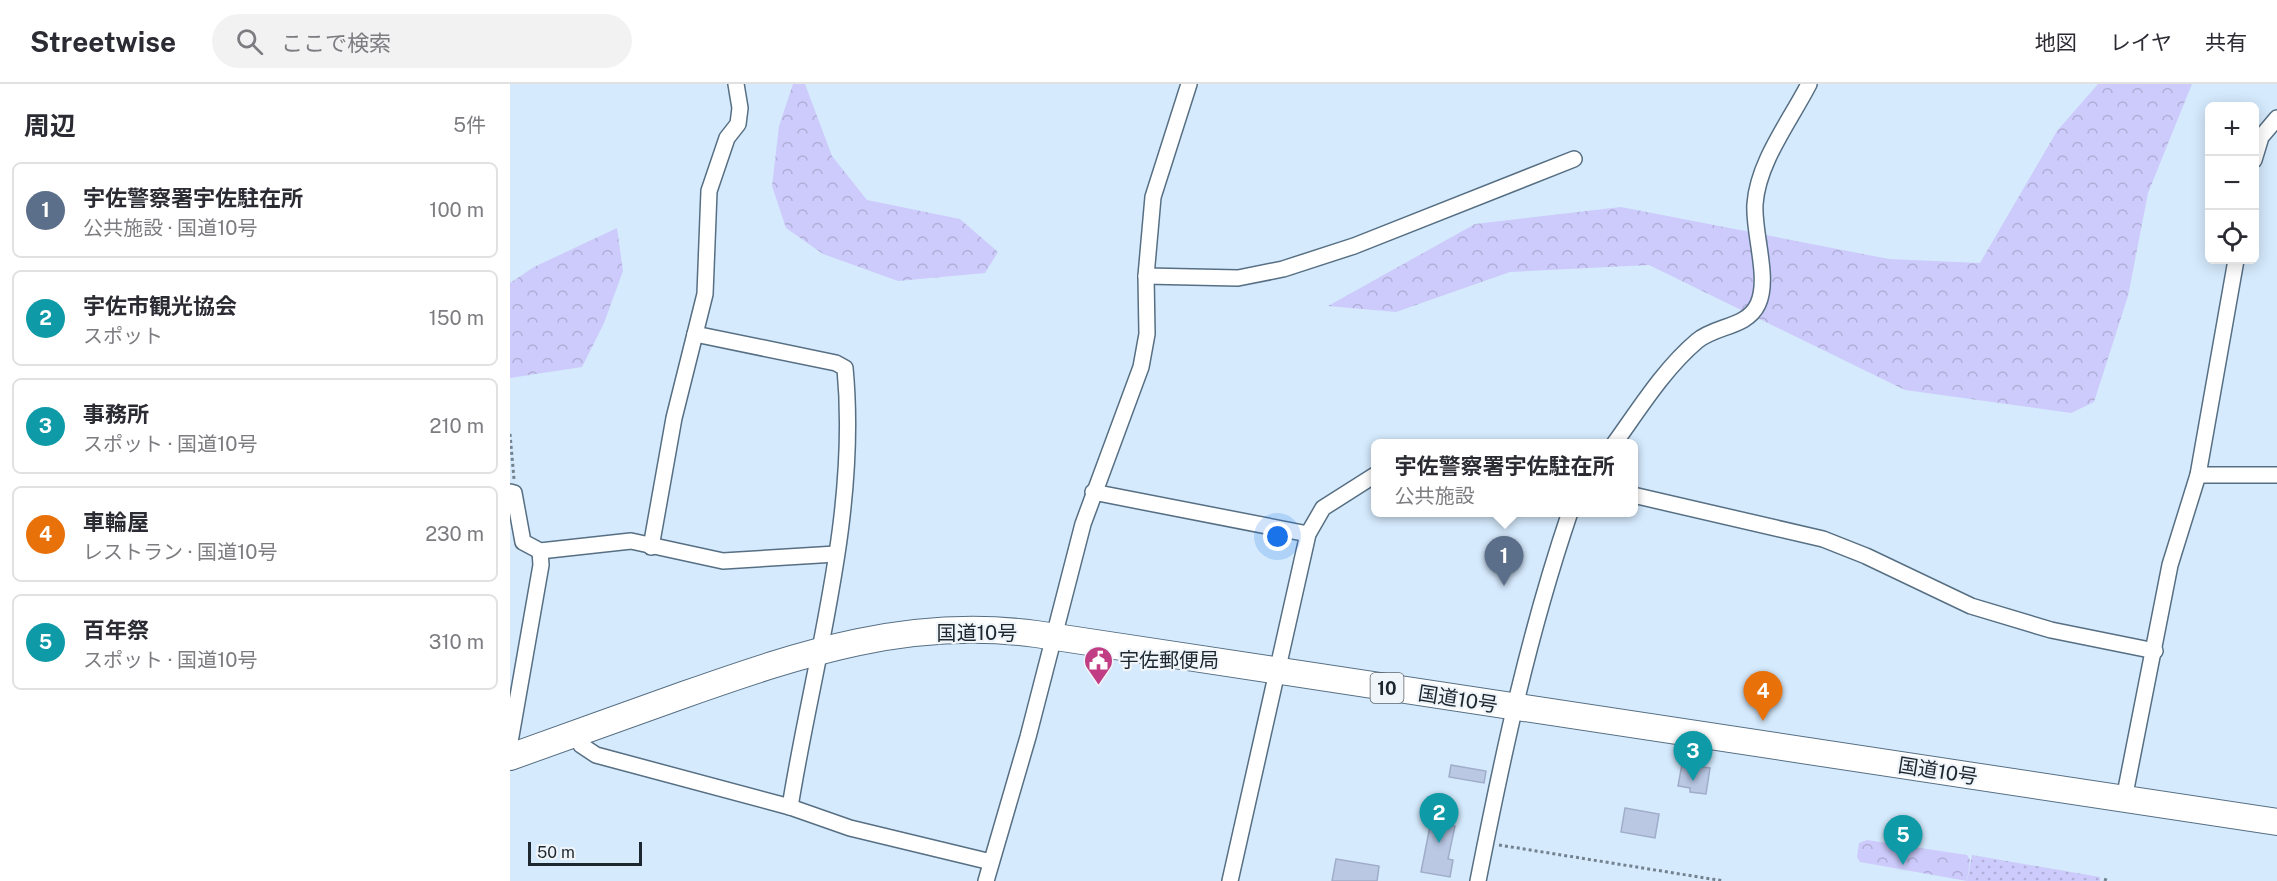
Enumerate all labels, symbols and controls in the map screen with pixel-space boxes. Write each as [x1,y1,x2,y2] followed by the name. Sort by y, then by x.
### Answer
[212,14,632,68] search box
[30,25,176,58] text: Streetwise
[233,25,266,58] icon: search
[281,30,391,56] text: ここで検索
[2035,30,2077,55] text: 地図
[2110,30,2172,55] text: レイヤ
[2205,30,2247,55] text: 共有
[2205,102,2259,264] map controls
[2205,102,2259,156] button: +
[24,110,76,141] text: 周辺
[453,113,486,137] text: 5件
[2205,156,2259,210] button: −
[83,185,303,211] text: 宇佐警察署宇佐駐在所
[41,198,50,222] text: 1
[429,198,484,222] text: 100 m
[2205,210,2259,264] button: locate
[83,216,258,240] text: 公共施設 · 国道10号
[83,293,237,319] text: 宇佐市観光協会
[39,306,52,330] text: 2
[429,306,484,330] text: 150 m
[83,324,163,348] text: スポット
[83,401,149,427] text: 事務所
[39,414,52,438] text: 3
[430,414,484,438] text: 210 m
[83,432,258,456] text: スポット · 国道10号
[1371,439,1638,517] popup
[1394,453,1615,479] text: 宇佐警察署宇佐駐在所
[1394,484,1474,508] text: 公共施設
[83,509,149,535] text: 車輪屋
[39,522,52,546] text: 4
[425,522,484,546] text: 230 m
[1263,522,1292,551] your location
[1484,536,1524,586] pin: 1
[83,540,278,564] text: レストラン · 国道10号
[83,617,149,643] text: 百年祭
[937,621,1017,645] street label: 国道10号
[39,630,52,654] text: 5
[429,630,484,654] text: 310 m
[1082,644,1114,686] public building icon: 宇佐郵便局
[83,648,258,672] text: スポット · 国道10号
[1119,648,1219,672] place label: 宇佐郵便局
[1744,672,1782,721] pin: 4
[1370,673,1404,703] road number: 10
[1416,681,1500,717] street label: 国道10号
[1674,732,1712,781] pin: 3
[1896,753,1980,789] street label: 国道10号
[1420,794,1458,843] pin: 2
[1884,816,1922,865] pin: 5
[528,839,642,866] scale bar
[537,843,575,862] text: 50 m

